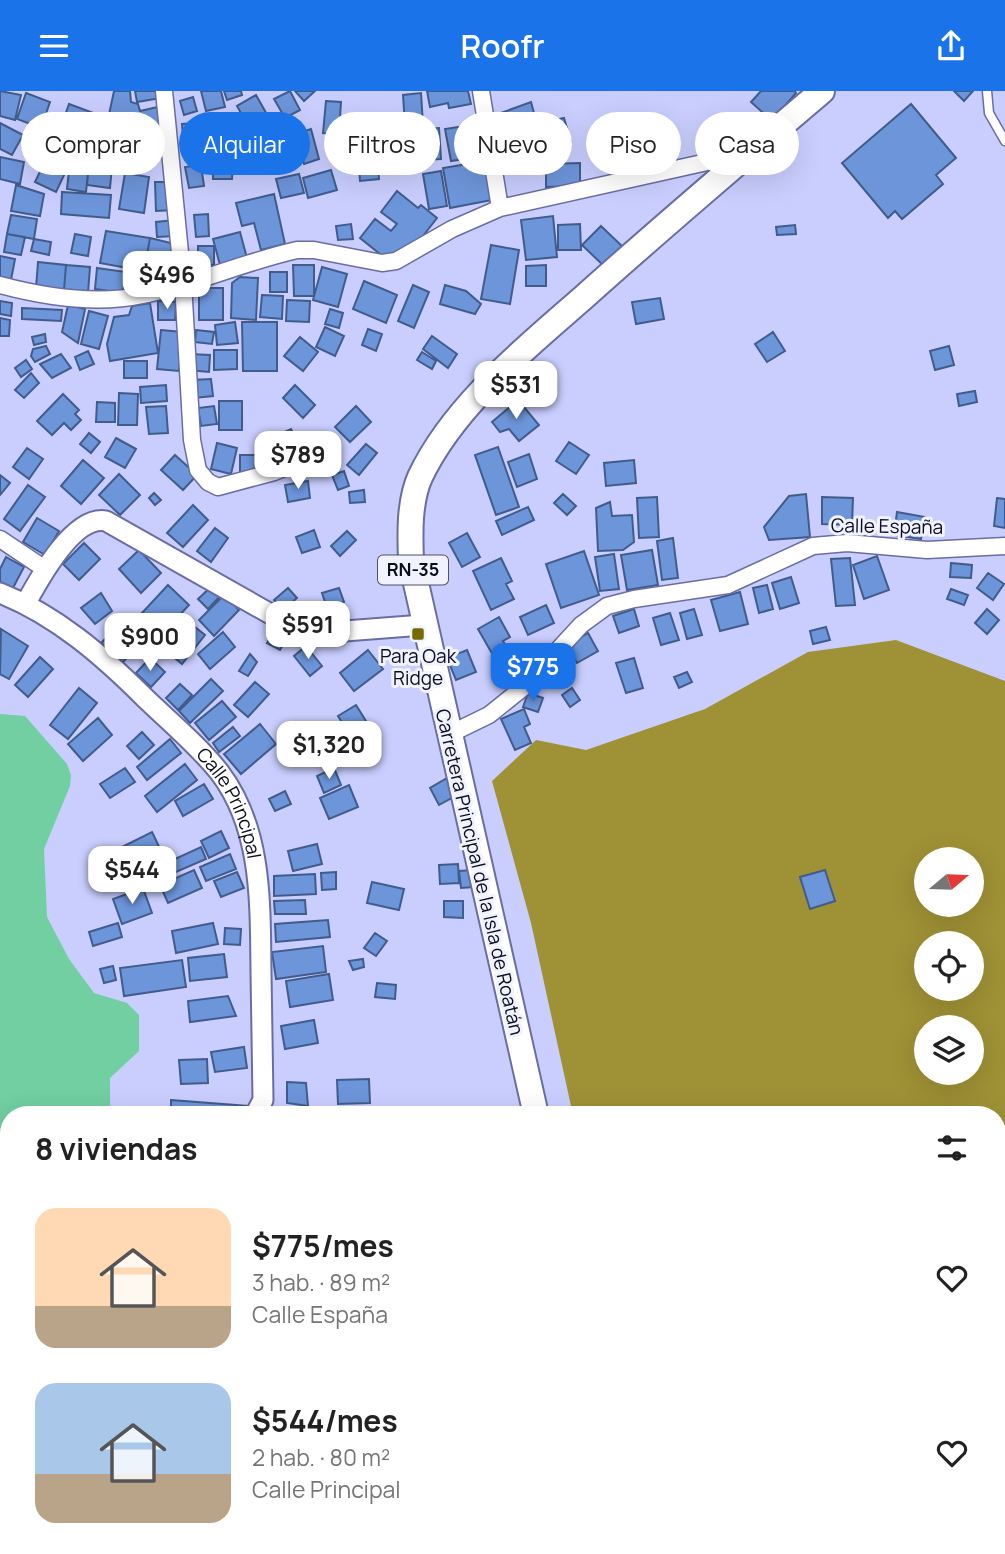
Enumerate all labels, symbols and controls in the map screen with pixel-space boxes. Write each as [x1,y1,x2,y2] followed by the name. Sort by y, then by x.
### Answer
[460,24,545,68] text: Roofr
[35,27,73,65] icon: menu
[932,27,970,65] icon: share
[21,112,165,175] chip: Comprar
[179,112,310,175] chip: Alquilar
[324,112,440,175] chip: Filtros
[454,112,572,175] chip: Nuevo
[586,112,681,175] chip: Piso
[695,112,799,175] chip: Casa
[126,251,208,311] pin: $496
[139,258,195,290] text: $496
[475,361,557,421] pin: $531
[490,368,542,400] text: $531
[257,431,339,491] pin: $789
[270,438,326,470] text: $789
[831,512,943,540] street label: Calle España
[378,555,448,585] road number: RN-35
[267,601,349,661] pin: $591
[282,608,334,640] text: $591
[109,613,191,673] pin: $900
[120,620,180,652] text: $900
[410,626,426,642] marker: Para Oak Ridge
[380,643,457,691] place label: Para Oak Ridge
[492,643,574,703] pin: $775
[507,650,559,682] text: $775
[430,706,530,1038] street label: Carretera Principal de la Isla de Roatán
[272,721,386,781] pin: $1,320
[293,728,365,760] text: $1,320
[191,742,267,861] street label: Calle Principal
[91,847,173,906] pin: $544
[914,847,984,917] north arrow
[914,847,984,1085] map controls
[104,853,160,885] text: $544
[914,931,984,1001] button: locate
[914,1015,984,1085] button: layers
[35,1128,198,1169] text: 8 viviendas
[933,1129,971,1167] icon: filters
[252,1225,394,1266] text: $775/mes
[91,1236,175,1320] icon: home
[933,1259,971,1297] icon: heart
[252,1266,390,1298] text: 3 hab. · 89 m²
[252,1298,388,1330] text: Calle España
[252,1400,398,1441] text: $544/mes
[91,1411,175,1495] icon: home
[933,1434,971,1472] icon: heart
[252,1441,390,1473] text: 2 hab. · 80 m²
[252,1473,401,1505] text: Calle Principal

